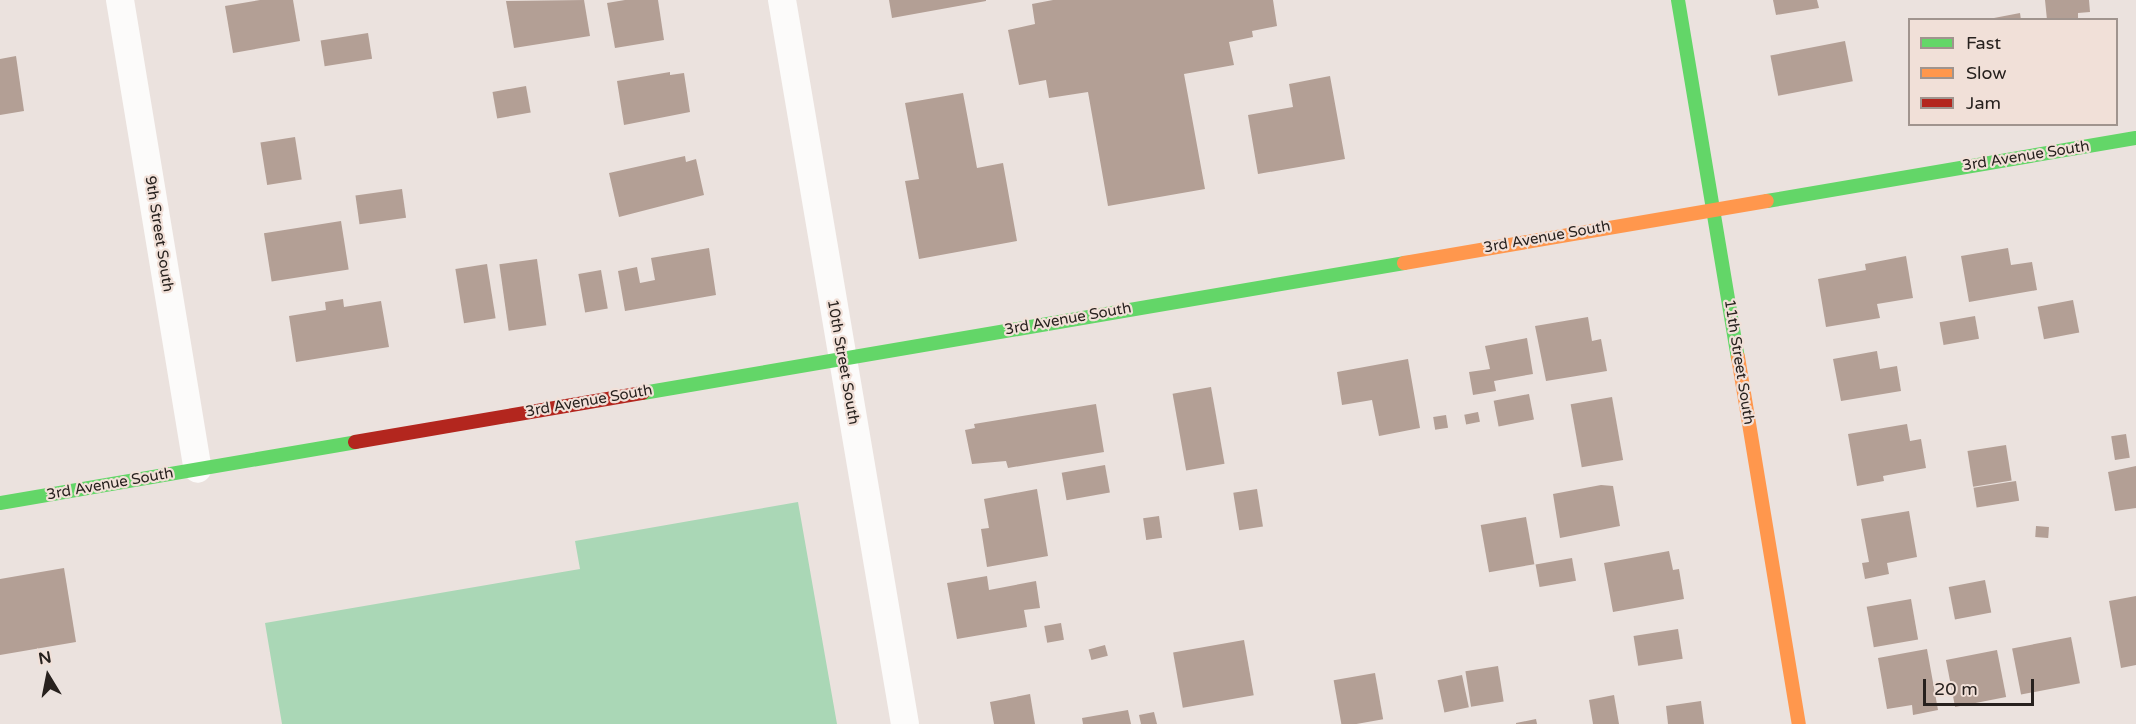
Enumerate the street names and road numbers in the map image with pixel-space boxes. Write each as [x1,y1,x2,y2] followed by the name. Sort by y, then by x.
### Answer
[1961,137,2091,175] street label: 3rd Avenue South
[141,175,177,293] street label: 9th Street South
[1482,217,1612,257] street label: 3rd Avenue South
[823,298,863,426] street label: 10th Street South
[1720,298,1758,426] street label: 11th Street South
[1003,299,1133,339] street label: 3rd Avenue South
[524,381,654,421] street label: 3rd Avenue South
[45,464,175,504] street label: 3rd Avenue South

